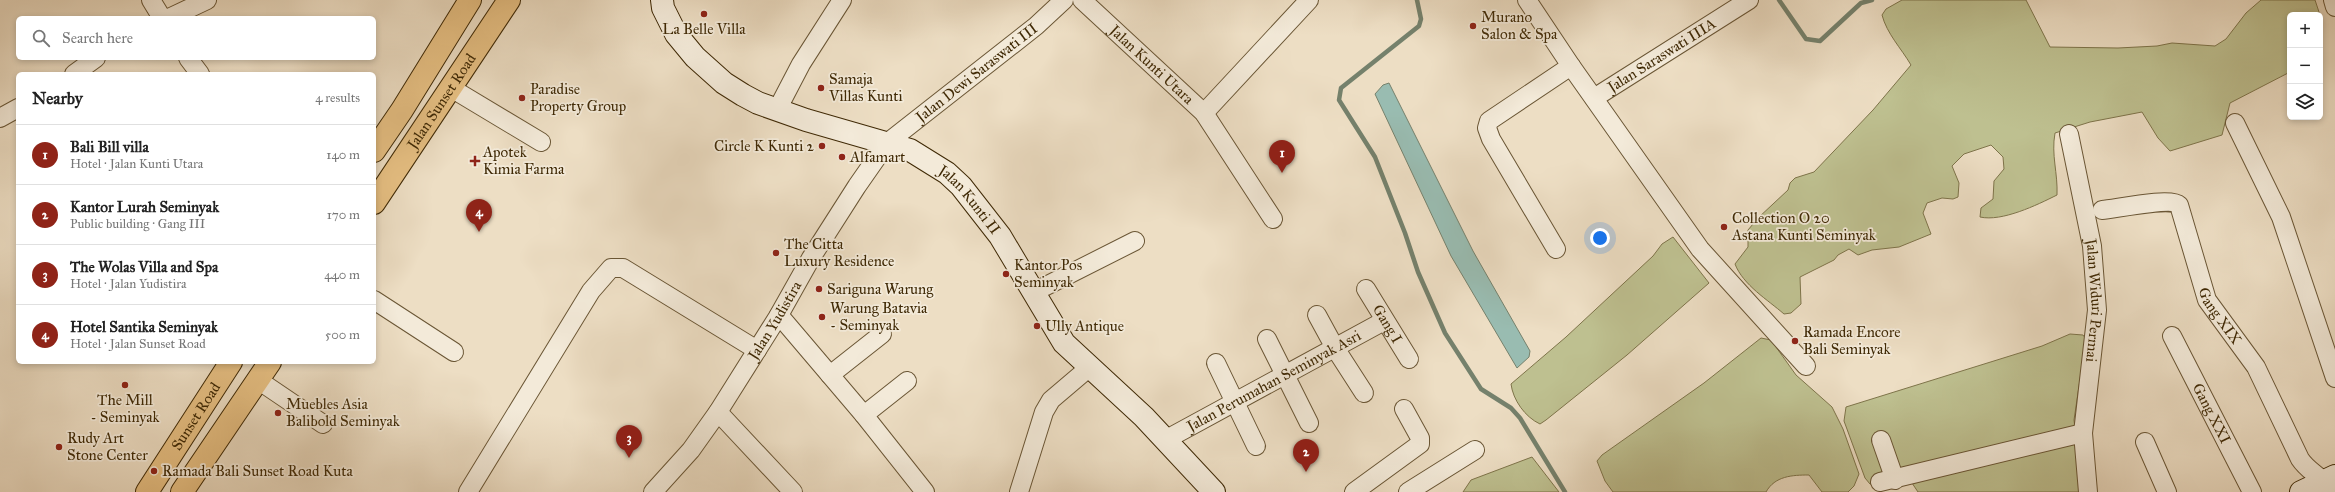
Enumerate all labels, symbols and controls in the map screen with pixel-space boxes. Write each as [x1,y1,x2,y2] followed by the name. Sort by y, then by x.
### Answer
[1481,8,1558,43] place label: Murano Salon & Spa
[699,9,709,19] marker: La Belle Villa
[2287,12,2323,120] map controls
[2287,12,2323,48] button: +
[1603,14,1719,98] street label: Jalan Saraswati IIIA
[16,16,376,60] search box
[911,19,1041,128] street label: Jalan Dewi Saraswati III
[662,20,746,38] place label: La Belle Villa
[1104,20,1198,108] street label: Jalan Kunti Utara
[1468,21,1478,31] marker: Murano Salon & Spa
[30,27,52,49] icon: search
[62,29,133,47] text: Search here
[2287,48,2323,84] button: −
[402,50,480,155] street label: Jalan Sunset Road
[828,70,903,105] place label: Samaja Villas Kunti
[530,80,626,115] place label: Paradise Property Group
[816,83,826,93] marker: Samaja Villas Kunti
[2287,84,2323,120] button: layers
[32,88,83,109] text: Nearby
[315,90,360,106] text: 4 results
[517,93,527,103] marker: Paradise Property Group
[714,137,815,155] place label: Circle K Kunti 2
[70,138,149,156] text: Bali Bill villa
[1269,140,1295,173] pin: 1
[817,141,827,151] marker: Circle K Kunti 2
[482,143,565,178] place label: Apotek Kimia Farma
[42,147,48,163] text: 1
[326,147,360,163] text: 140 m
[849,148,906,166] place label: Alfamart
[837,152,847,162] marker: Alfamart
[70,156,203,172] text: Hotel · Jalan Kunti Utara
[470,156,480,166] marker: Apotek Kimia Farma
[933,160,1004,238] street label: Jalan Kunti II
[70,198,219,216] text: Kantor Lurah Seminyak
[466,199,492,232] pin: 4
[42,207,48,223] text: 2
[327,207,360,223] text: 170 m
[1731,209,1876,244] place label: Collection O 20 Astana Kunti Seminyak
[70,216,205,232] text: Public building · Gang III
[1719,222,1729,232] marker: Collection O 20 Astana Kunti Seminyak
[1590,228,1610,248] your location
[784,235,894,270] place label: The Citta Luxury Residence
[2080,235,2106,363] street label: Jalan Widuri Permai
[771,248,781,258] marker: The Citta Luxury Residence
[1014,256,1082,291] place label: Kantor Pos Seminyak
[70,258,218,276] text: The Wolas Villa and Spa
[42,267,48,283] text: 3
[324,267,360,283] text: 440 m
[1001,269,1011,279] marker: Kantor Pos Seminyak
[70,276,187,292] text: Hotel · Jalan Yudistira
[743,277,806,365] street label: Jalan Yudistira
[827,280,934,298] place label: Sariguna Warung
[814,284,824,294] marker: Sariguna Warung
[2195,285,2246,348] street label: Gang XIX
[830,299,928,334] place label: Warung Batavia - Seminyak
[1369,301,1406,347] street label: Gang I
[817,312,827,322] marker: Warung Batavia - Seminyak
[1045,317,1124,336] place label: Ully Antique
[70,318,218,336] text: Hotel Santika Seminyak
[1032,321,1042,331] marker: Ully Antique
[1803,323,1901,358] place label: Ramada Encore Bali Seminyak
[1182,326,1364,437] street label: Jalan Perumahan Seminyak Asri
[41,327,49,343] text: 4
[325,327,360,343] text: 500 m
[70,336,206,352] text: Hotel · Jalan Sunset Road
[1790,336,1800,346] marker: Ramada Encore Bali Seminyak
[167,379,225,454] street label: Sunset Road
[120,380,130,390] marker: The Mill - Seminyak
[2189,380,2235,447] street label: Gang XXI
[90,391,160,426] place label: The Mill - Seminyak
[286,395,400,430] place label: Muebles Asia Balibold Seminyak
[273,408,283,418] marker: Muebles Asia Balibold Seminyak
[616,425,642,458] pin: 3
[67,429,148,464] place label: Rudy Art Stone Center
[1293,439,1319,472] pin: 2
[54,442,64,452] marker: Rudy Art Stone Center
[162,462,353,480] place label: Ramada Bali Sunset Road Kuta
[149,466,159,476] marker: Ramada Bali Sunset Road Kuta

